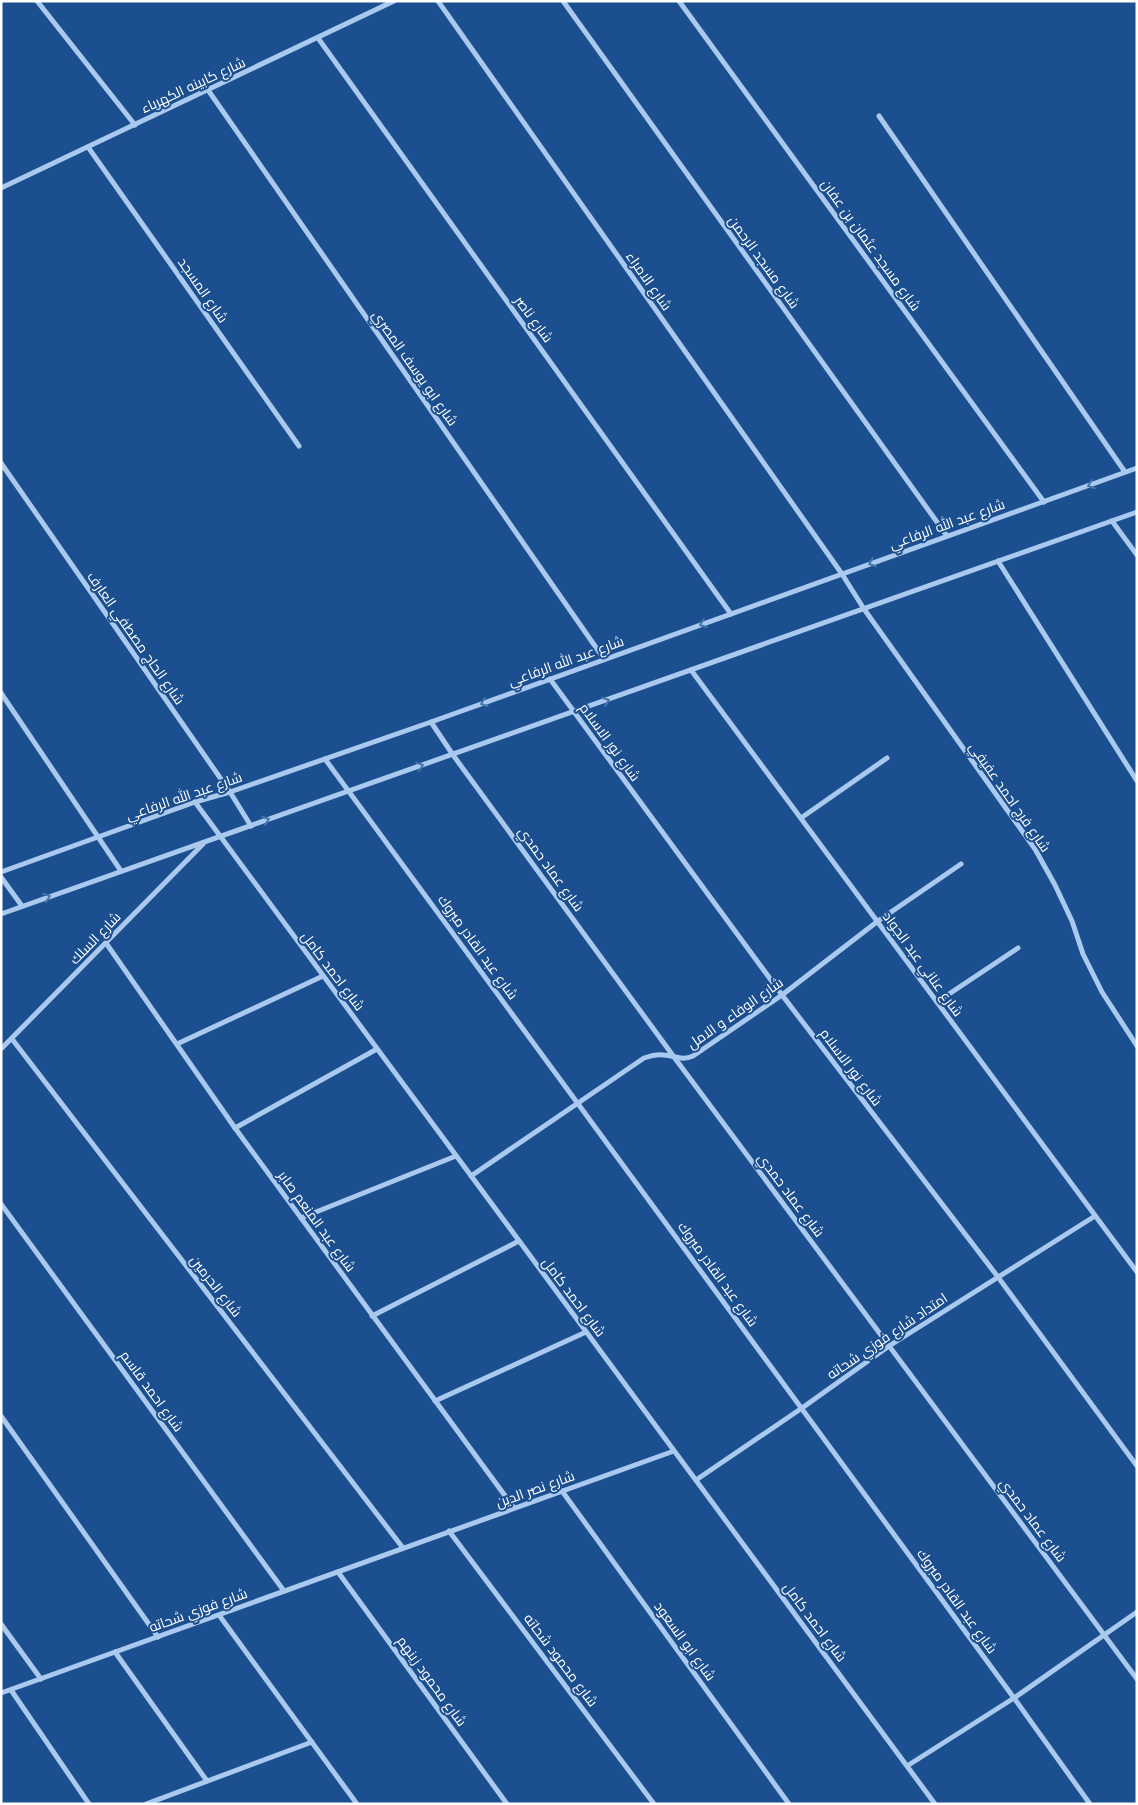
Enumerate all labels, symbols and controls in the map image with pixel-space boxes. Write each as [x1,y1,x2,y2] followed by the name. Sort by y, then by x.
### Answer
[138,54,248,117] street label: شارع كابينه الكهرباء
[817,176,924,314] street label: شارع مسجد عثمان بن عفان
[724,213,803,312] street label: شارع مسجد الرحمن
[622,248,675,314] street label: شارع الامراء
[174,254,231,326] street label: شارع المسجد
[510,292,556,346] street label: شارع ناصر
[366,307,461,431] street label: شارع ابو يوسف المصري
[1087,479,1096,489] one-way arrow
[887,495,1008,556] street label: شارع عبد الله الرفاعي
[868,557,877,567] one-way arrow
[81,569,188,710] street label: شارع الحاج مصطفي العارف
[699,618,707,628] one-way arrow
[506,632,627,693] street label: شارع عبد الله الرفاعي
[480,697,489,707] one-way arrow
[601,697,610,707] one-way arrow
[575,700,644,785] street label: شارع نور الاسلام
[963,739,1054,857] street label: شارع فرج احمد عفيفي
[415,762,423,772] one-way arrow
[123,768,245,827] street label: شارع عبد الله الرفاعي
[262,816,270,826] one-way arrow
[512,824,587,917] street label: شارع عماد حمدي
[434,892,521,1003] street label: شارع عبد القادر مبروك
[42,893,51,903] one-way arrow
[66,909,124,968] street label: شارع السلك
[876,909,966,1022] street label: شارع عناني عبد الجواد
[297,928,368,1014] street label: شارع احمد كامل
[684,974,787,1053] street label: شارع الوفاء و الامل
[815,1025,885,1110] street label: شارع نور الاسلام
[751,1150,828,1242] street label: شارع عماد حمدي
[273,1167,359,1276] street label: شارع عبد المنعم صابر
[674,1219,761,1330] street label: شارع عبد القادر مبروك
[186,1252,245,1321] street label: شارع الحرمين
[538,1254,609,1340] street label: شارع احمد كامل
[824,1290,953,1386] street label: امتداد شارع فوزي شحاته
[116,1347,187,1436] street label: شارع احمد قاسم
[493,1467,577,1512] street label: شارع نصر الدين
[993,1475,1070,1567] street label: شارع عماد حمدي
[913,1546,1000,1657] street label: شارع عبد القادر مبروك
[779,1579,850,1665] street label: شارع احمد كامل
[147,1585,251,1639] street label: شارع فوزي شحاته
[650,1598,719,1684] street label: شارع ابو السعود
[520,1610,601,1710] street label: شارع محمود شحاته
[392,1633,470,1730] street label: شارع محمود زينهم

